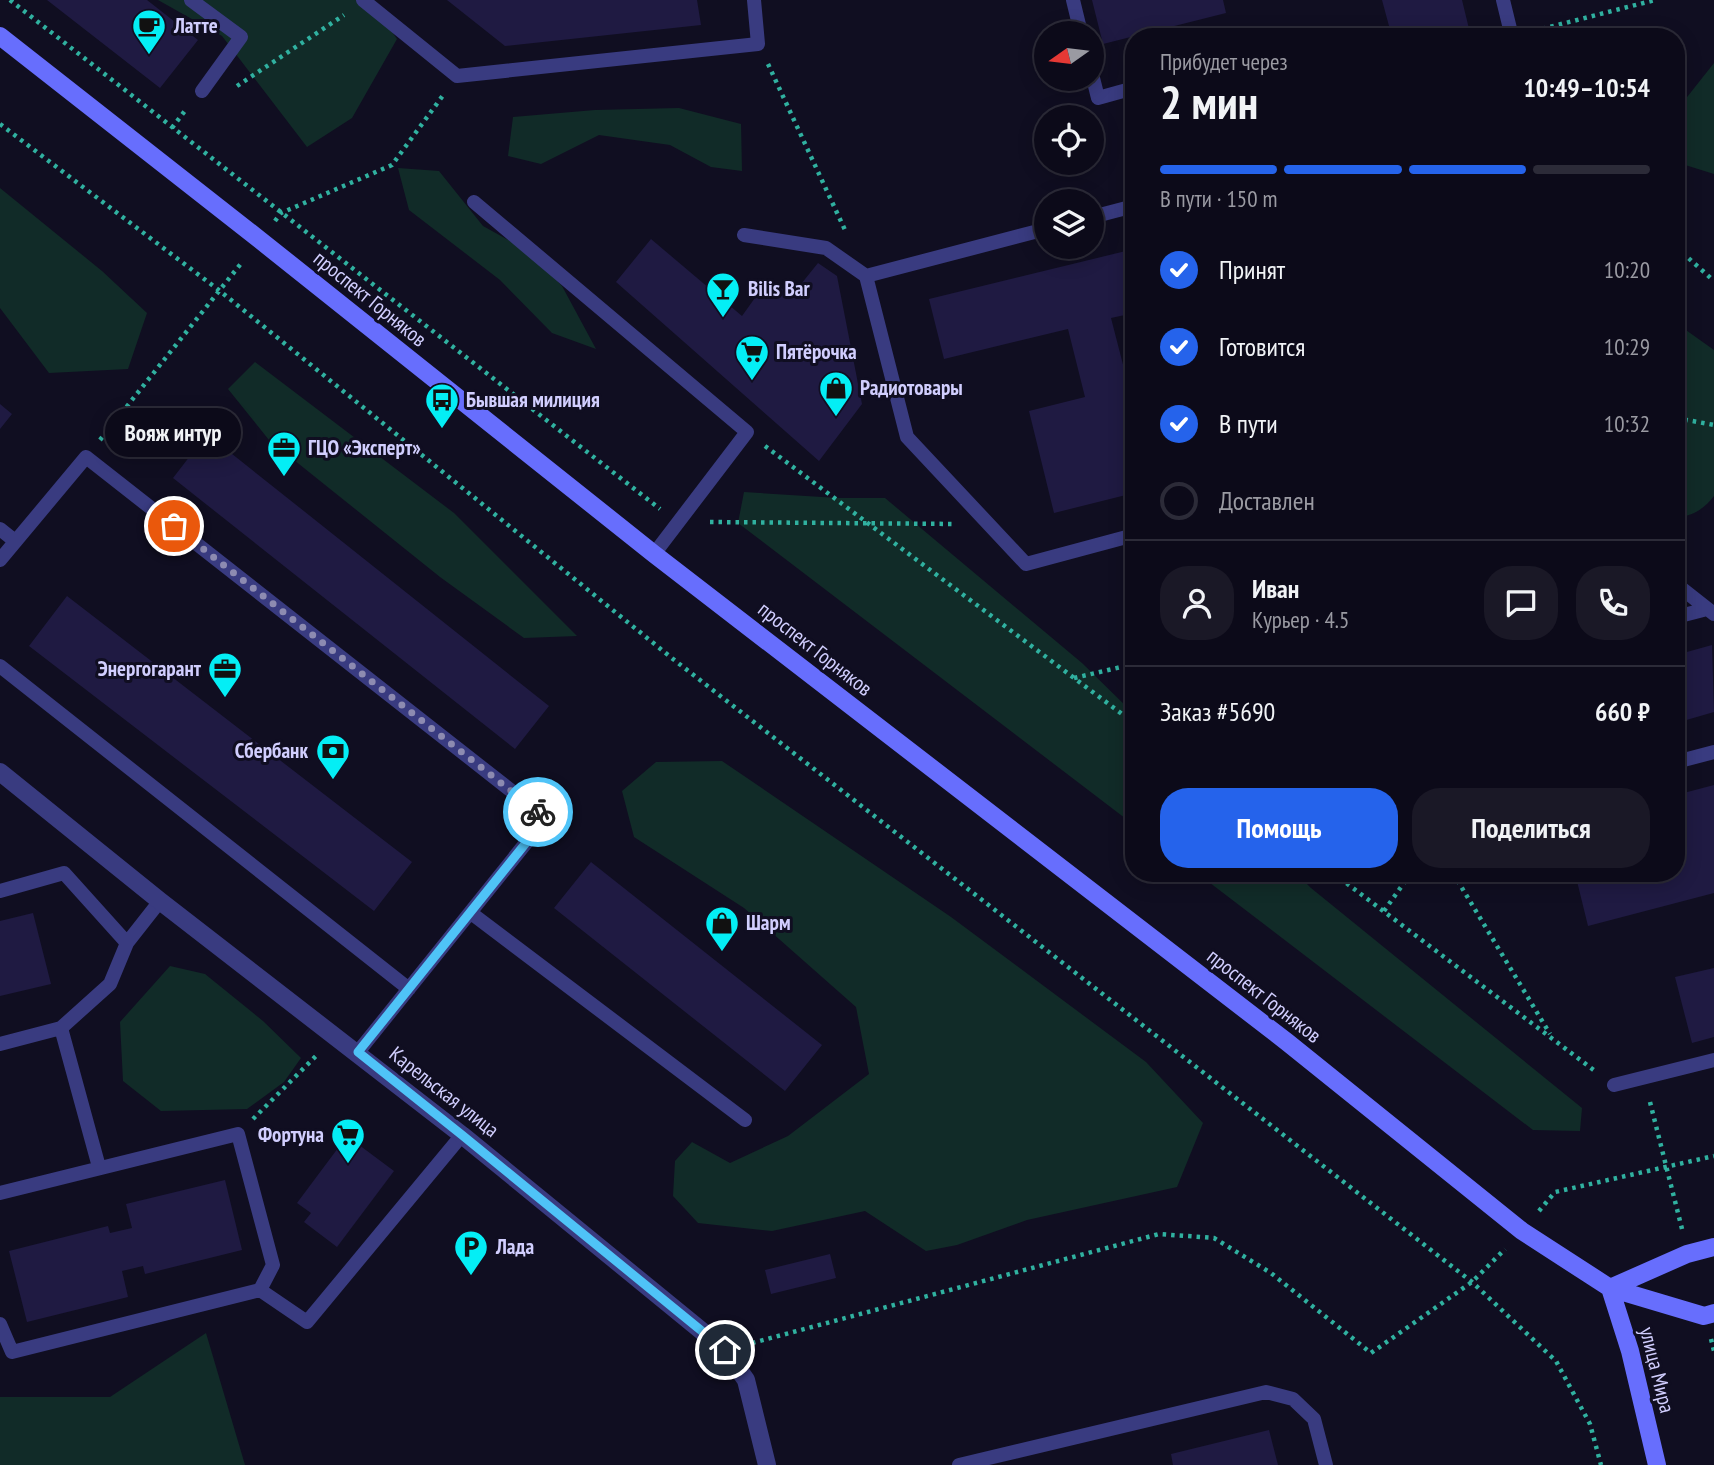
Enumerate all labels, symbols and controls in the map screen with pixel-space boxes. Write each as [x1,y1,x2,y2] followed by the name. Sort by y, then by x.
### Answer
[130,7,168,56] cafe icon: Латте
[173,12,218,39] place label: Латте
[1034,21,1104,91] north arrow
[1034,21,1104,259] map controls
[1160,47,1288,76] text: Прибудет через
[1523,71,1650,104] text: 10:49–10:54
[1160,72,1258,132] text: 2 мин
[1034,105,1104,175] button: locate
[1160,184,1277,213] text: В пути · 150 m
[1034,189,1104,259] button: layers
[308,245,432,352] street label: проспект Горняков
[1160,251,1198,289] icon: check
[1219,253,1285,286] text: Принят
[1604,255,1650,284] text: 10:20
[704,270,742,319] bar icon: Bilis Bar
[748,275,810,302] place label: Bilis Bar
[1160,328,1198,366] icon: check
[1219,330,1305,363] text: Готовится
[1604,332,1650,361] text: 10:29
[733,333,771,382] supermarket icon: Пятёрочка
[776,338,857,365] place label: Пятёрочка
[817,369,855,418] shop icon: Радиотовары
[860,374,963,401] place label: Радиотовары
[423,381,461,430] bus stop icon: Бывшая милиция
[466,386,600,413] place label: Бывшая милиция
[1160,405,1198,443] icon: check
[106,407,242,456] callout: Вояж интур
[1219,407,1278,440] text: В пути
[1604,409,1650,438] text: 10:32
[125,418,221,447] text: Вояж интур
[265,429,303,478] office icon: ГЦО «Эксперт»
[308,434,421,461] place label: ГЦО «Эксперт»
[1219,484,1315,517] text: Доставлен
[144,496,204,556] pin
[155,507,193,545] icon: bag
[1160,566,1234,640] button: person
[1484,566,1558,640] button: chat
[1576,566,1650,640] button: phone
[1252,572,1299,605] text: Иван
[753,596,878,702] street label: проспект Горняков
[1252,605,1349,634] text: Курьер · 4.5
[206,650,244,699] office icon: Энергогарант
[98,655,202,682] place label: Энергогарант
[1160,695,1275,728] text: Заказ #5690
[1595,695,1650,728] text: 660 ₽
[314,732,352,781] bank icon: Сбербанк
[235,737,308,764] place label: Сбербанк
[503,777,573,847] courier
[1160,788,1398,868] button: Помощь
[1412,788,1650,868] button: Поделиться
[519,793,557,831] icon: bike
[703,904,741,953] shop icon: Шарм
[746,909,791,936] place label: Шарм
[1202,943,1327,1049] street label: проспект Горняков
[384,1040,505,1143] street label: Карельская улица
[329,1116,367,1165] supermarket icon: Фортуна
[258,1121,324,1148] place label: Фортуна
[452,1228,490,1277] parking icon: Лада
[495,1233,535,1260] place label: Лада
[695,1320,755,1380] pin
[1634,1324,1681,1416] street label: улица Мира
[706,1331,744,1369] icon: home

